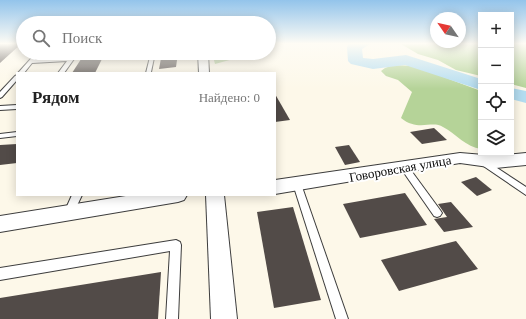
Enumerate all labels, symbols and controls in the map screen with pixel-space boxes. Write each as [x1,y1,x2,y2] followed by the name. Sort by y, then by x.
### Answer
[430,12,466,48] north arrow
[478,12,514,156] map controls
[478,12,514,48] button: +
[16,16,276,60] search box
[30,27,52,49] icon: search
[62,30,102,46] text: Поиск
[478,48,514,84] button: −
[478,84,514,120] button: locate
[32,88,80,107] text: Рядом
[199,90,260,105] text: Найдено: 0
[478,120,514,156] button: layers
[348,152,453,185] street label: Говоровская улица

